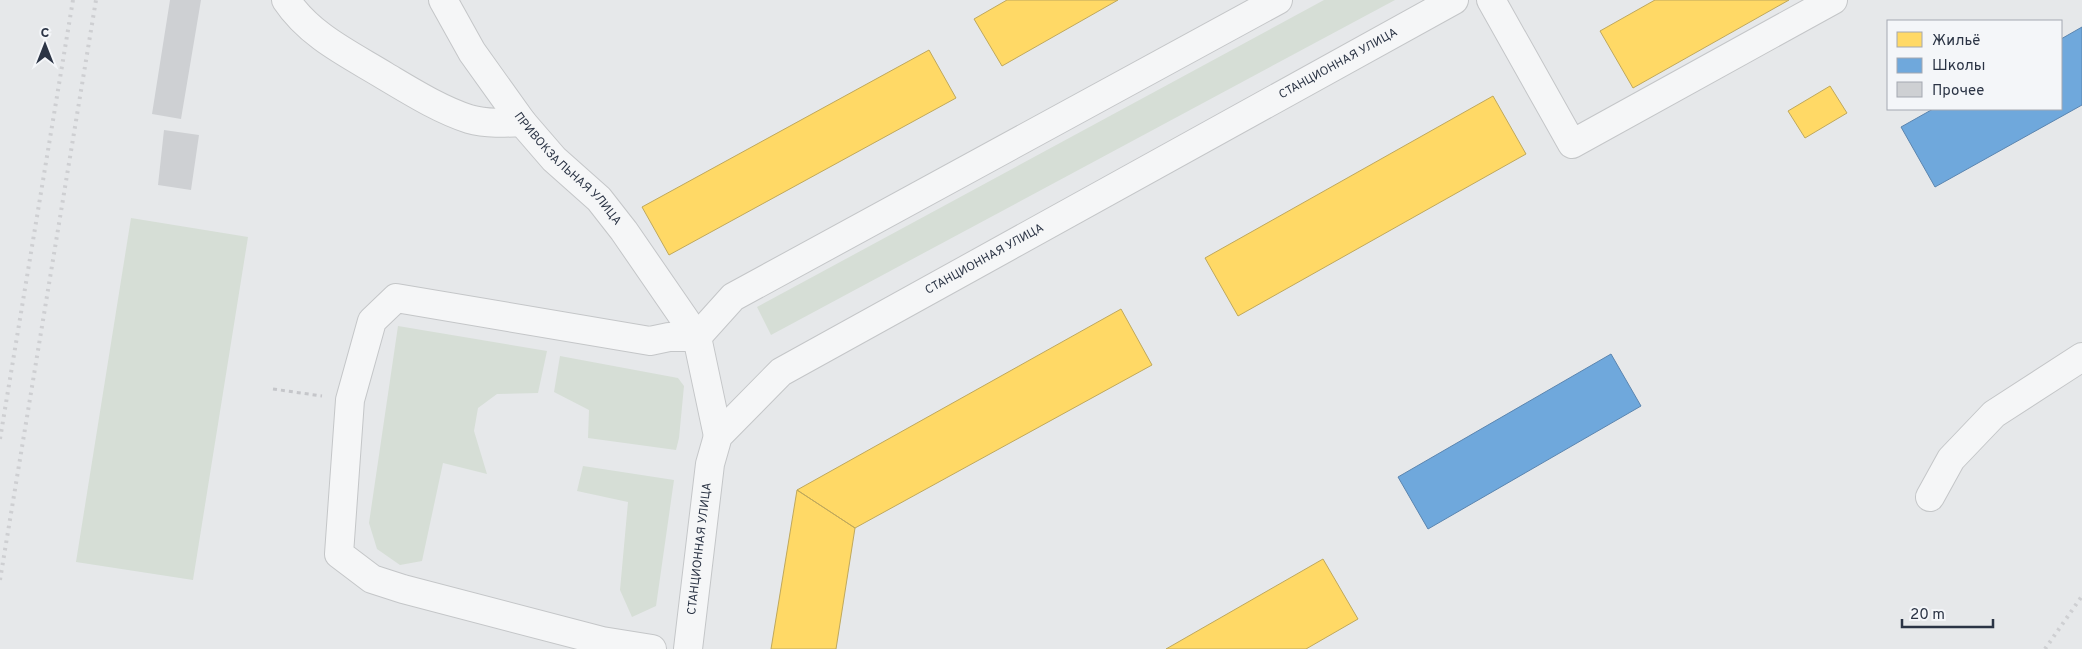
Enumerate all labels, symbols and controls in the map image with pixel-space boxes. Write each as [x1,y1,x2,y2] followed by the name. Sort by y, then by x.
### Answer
[20,20,70,70] north arrow
[1887,20,2062,110] legend
[41,25,50,42] text: С
[1276,25,1400,103] street label: СТАНЦИОННАЯ УЛИЦА
[1932,32,1980,51] text: Жильё
[1932,57,1986,76] text: Школы
[1932,82,1984,101] text: Прочее
[510,109,625,229] street label: ПРИВОКЗАЛЬНАЯ УЛИЦА
[923,220,1047,299] street label: СТАНЦИОННАЯ УЛИЦА
[684,482,716,616] street label: СТАНЦИОННАЯ УЛИЦА
[1902,596,1993,628] scale bar
[1910,606,1945,625] text: 20 m

